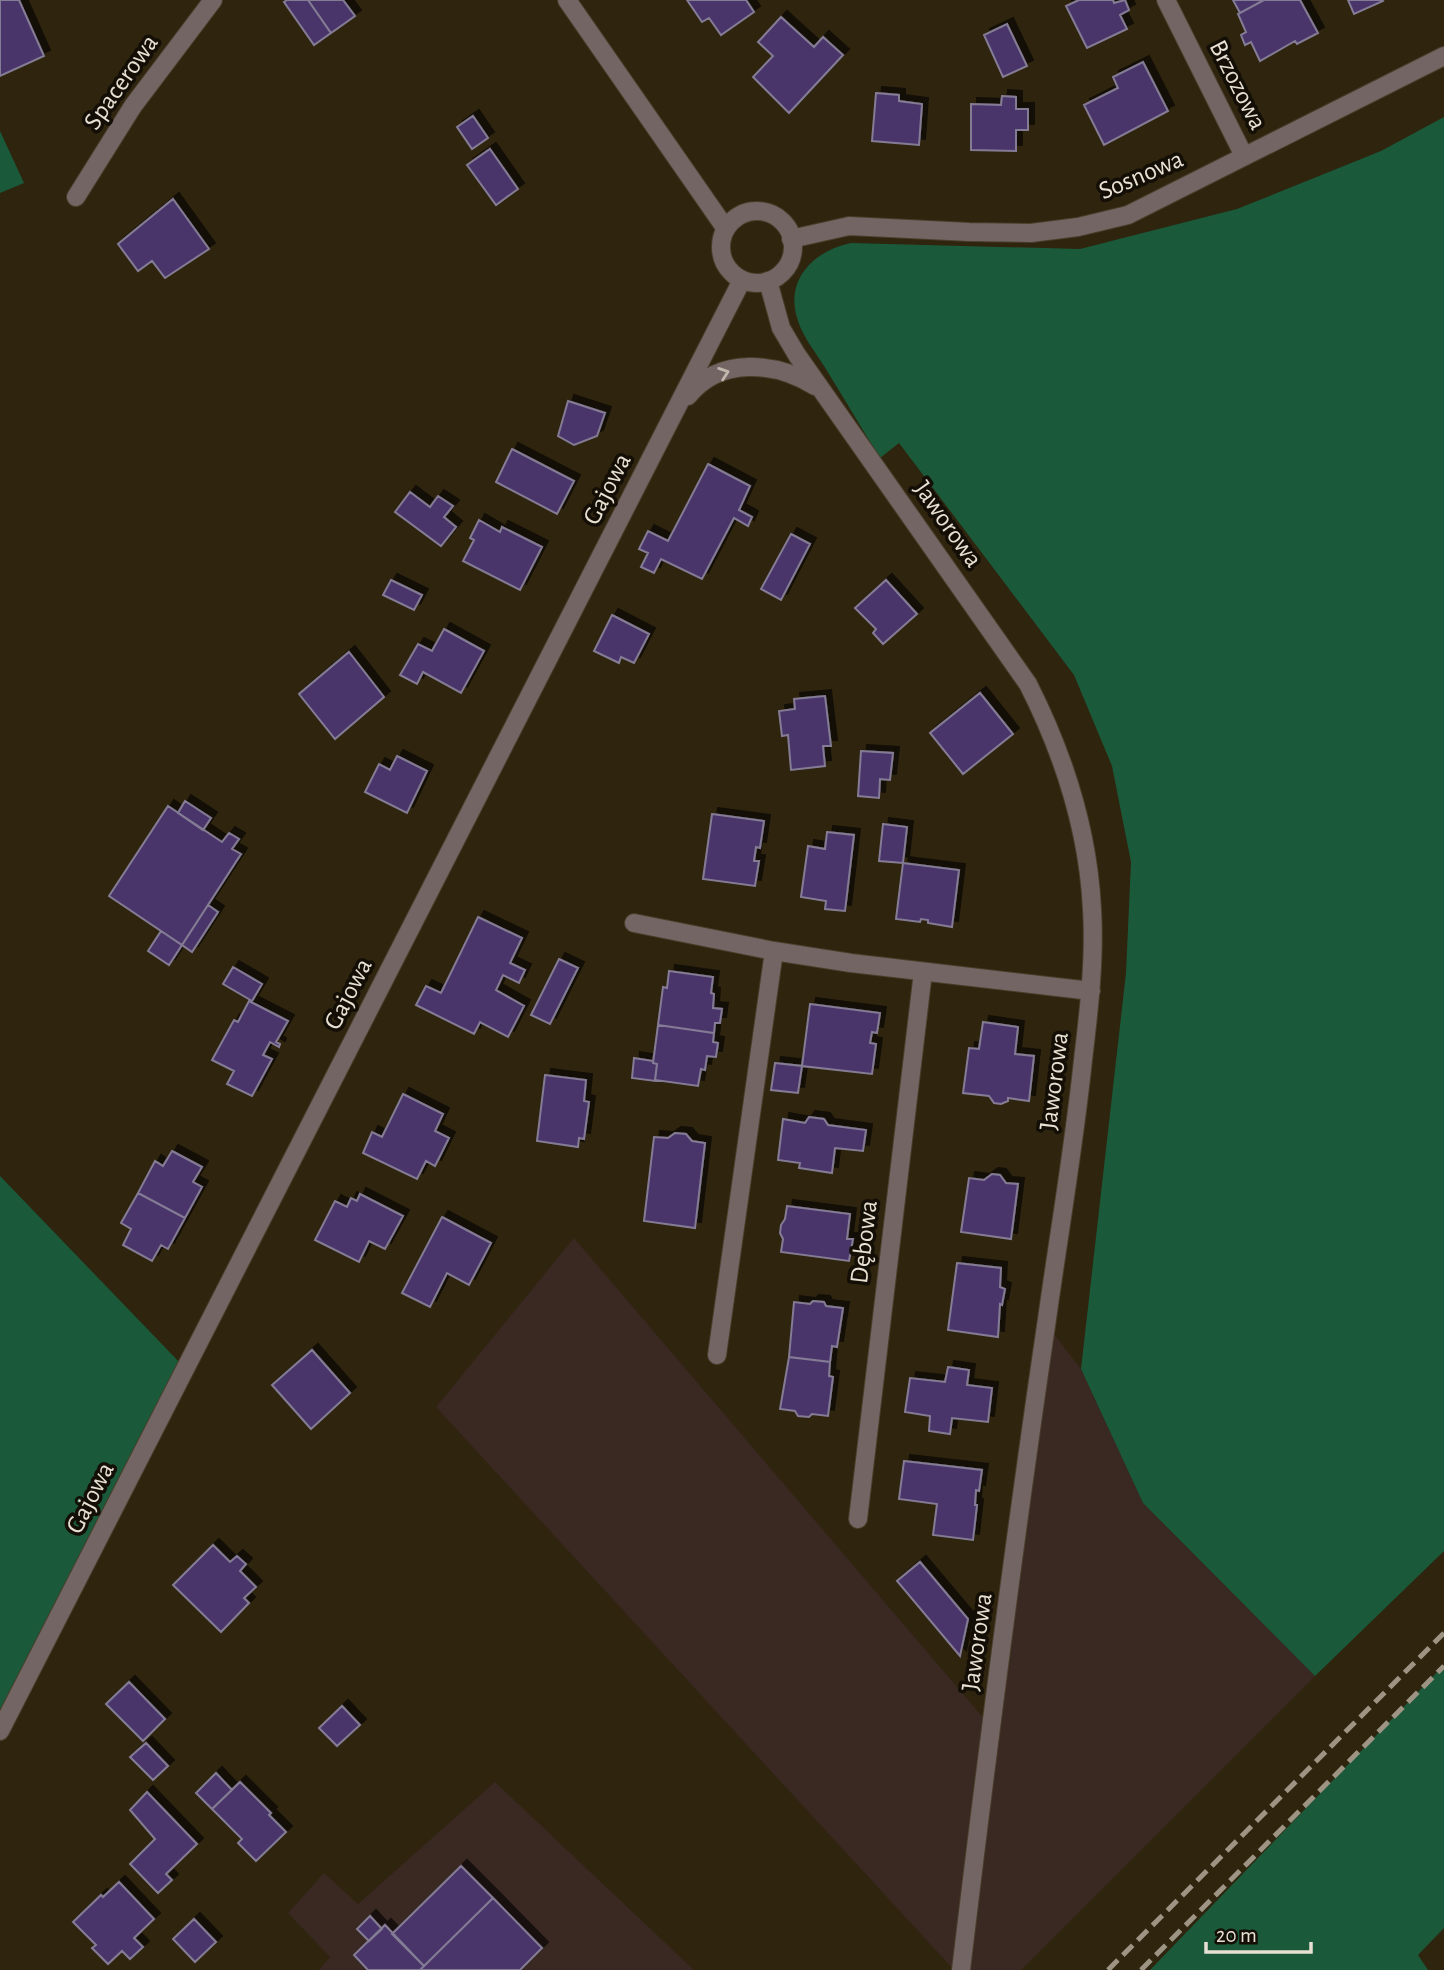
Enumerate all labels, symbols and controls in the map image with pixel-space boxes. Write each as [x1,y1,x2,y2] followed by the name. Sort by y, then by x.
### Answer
[79,30,163,134] street label: Spacerowa
[1204,36,1272,134] street label: Brzozowa
[1095,146,1187,204] street label: Sosnowa
[717,367,729,381] one-way arrow
[578,449,636,529] street label: Gajowa
[909,476,987,572] street label: Jaworowa
[319,954,377,1034] street label: Gajowa
[1035,1030,1073,1132] street label: Jaworowa
[846,1199,882,1285] street label: Dębowa
[61,1458,119,1538] street label: Gajowa
[957,1591,997,1693] street label: Jaworowa
[1206,1910,1311,1954] scale bar
[1216,1925,1257,1946] text: 20 m

